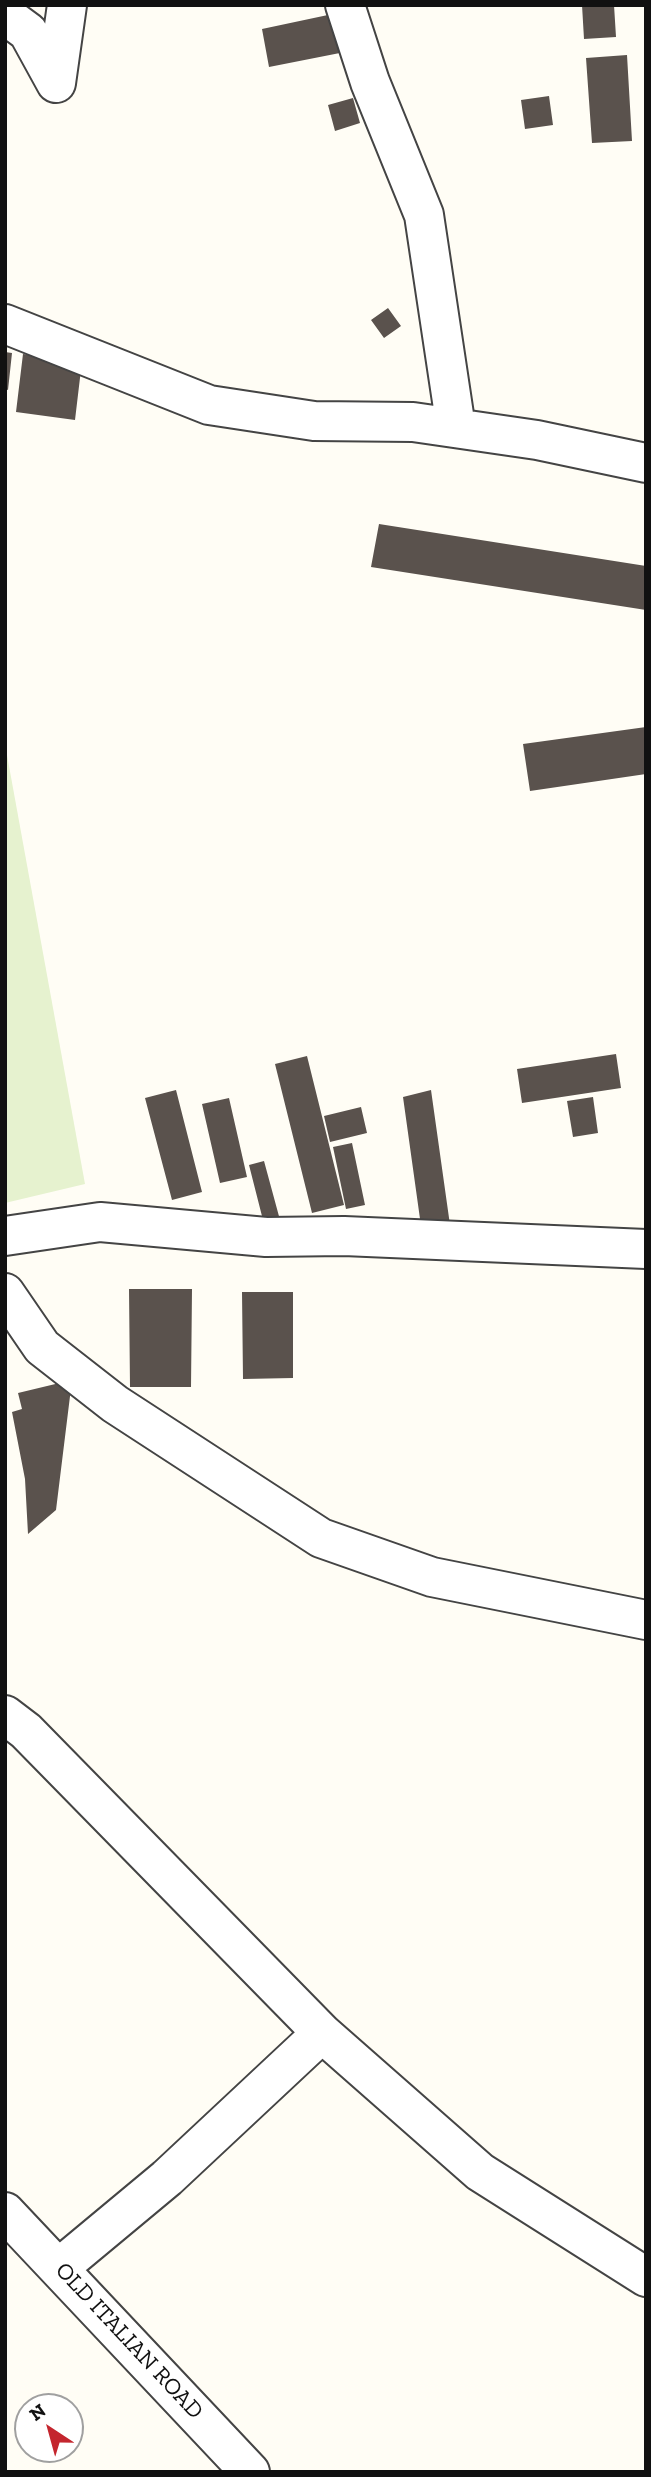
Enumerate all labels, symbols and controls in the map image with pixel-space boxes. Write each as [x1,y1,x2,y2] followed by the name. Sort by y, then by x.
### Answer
[49,2257,209,2425] street label: OLD ITALIAN ROAD
[14,2393,84,2463] north arrow
[25,2399,50,2426] text: N

